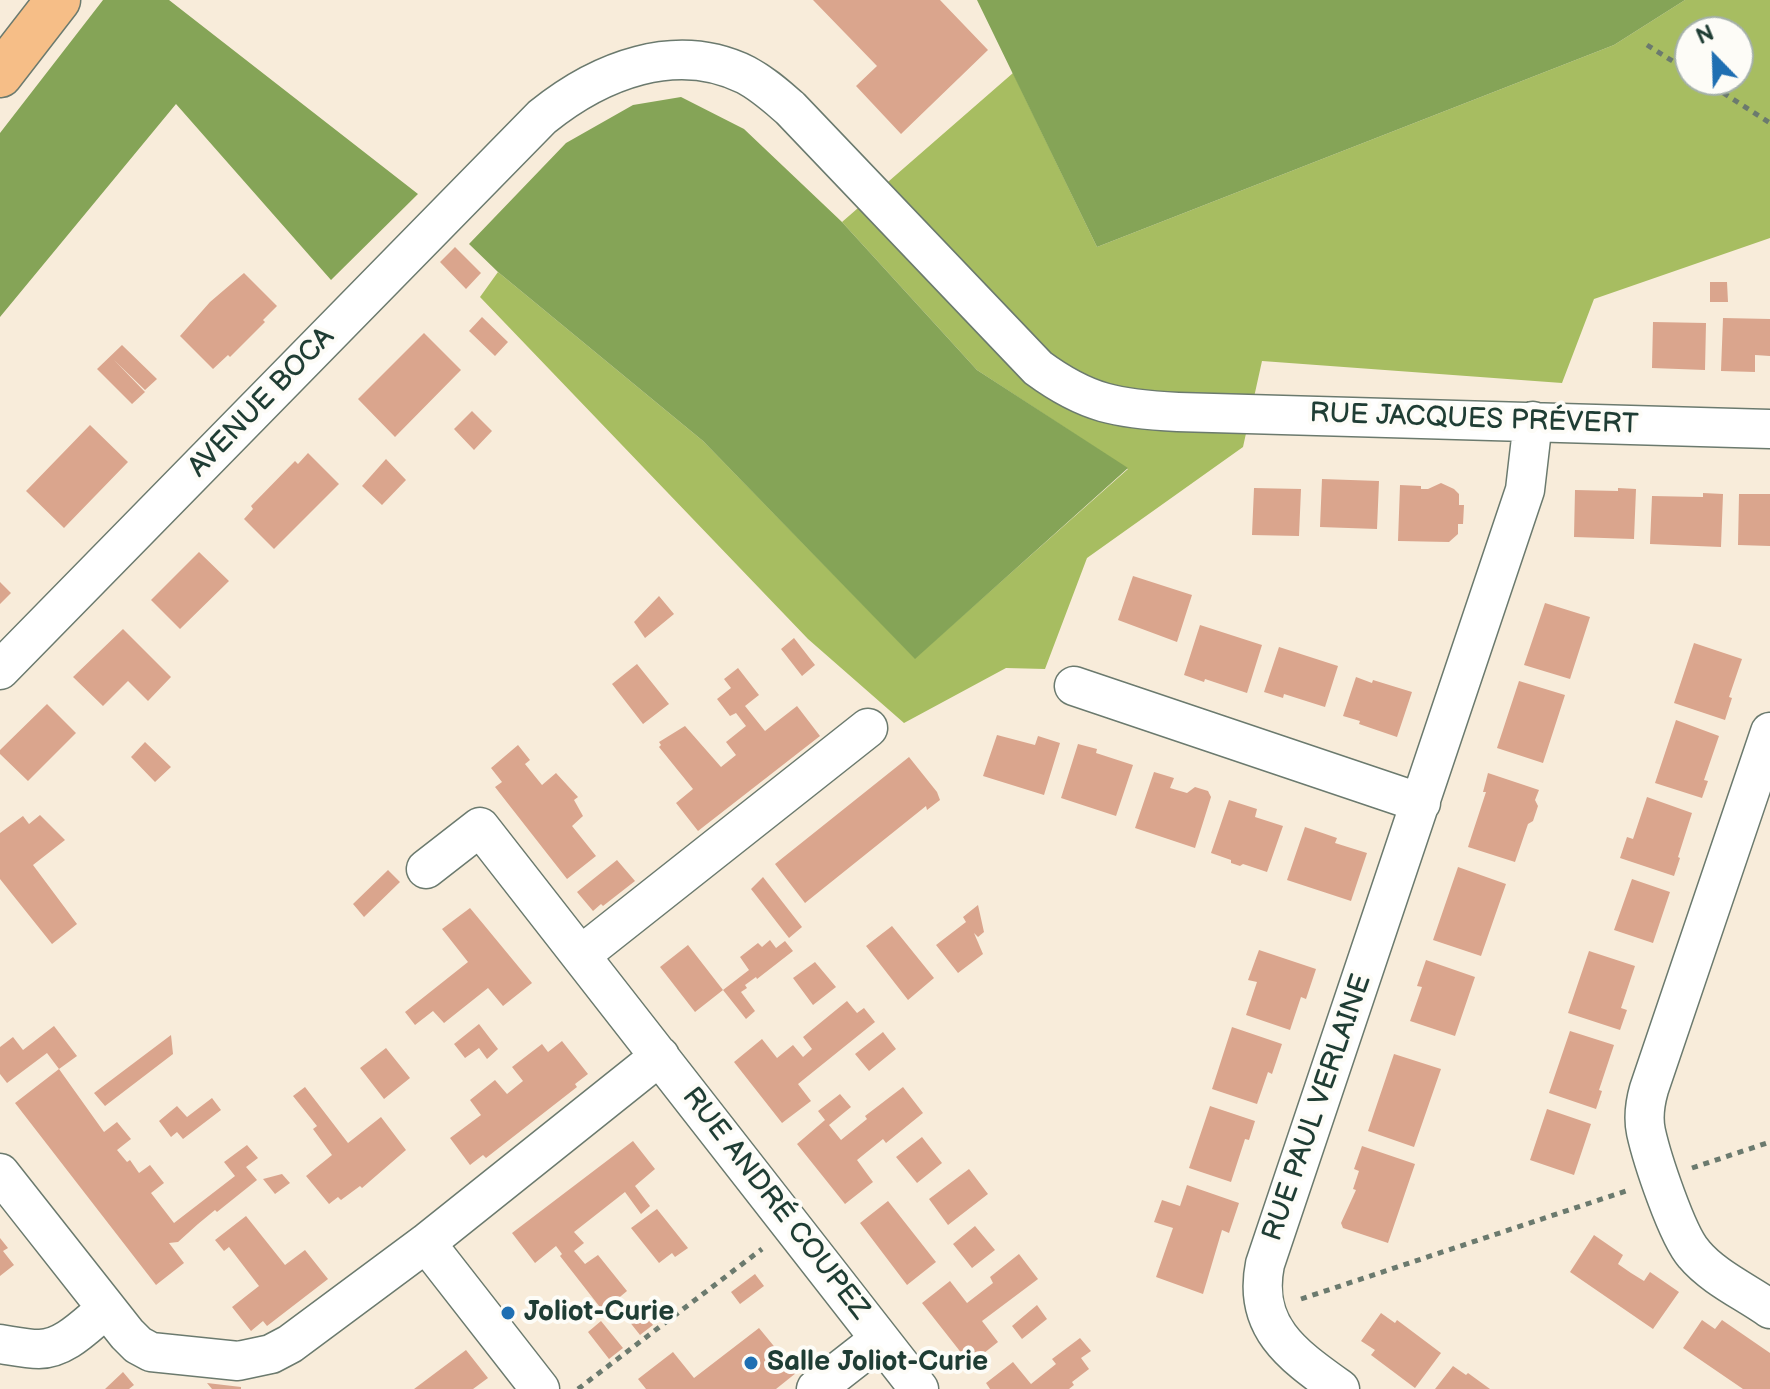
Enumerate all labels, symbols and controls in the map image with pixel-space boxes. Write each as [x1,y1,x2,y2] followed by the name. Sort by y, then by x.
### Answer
[1674,16,1754,96] north arrow
[1692,20,1718,51] text: N
[182,321,342,485] street label: AVENUE BOCA
[1309,397,1639,443] street label: RUE JACQUES PRÉVERT
[1257,970,1379,1246] street label: RUE PAUL VERLAINE
[674,1081,876,1327] street label: RUE ANDRÉ COUPEZ
[524,1296,674,1330] place label: Joliot-Curie
[499,1304,517,1322] marker: Joliot-Curie
[767,1346,988,1380] place label: Salle Joliot-Curie
[742,1354,760,1372] marker: Salle Joliot-Curie

